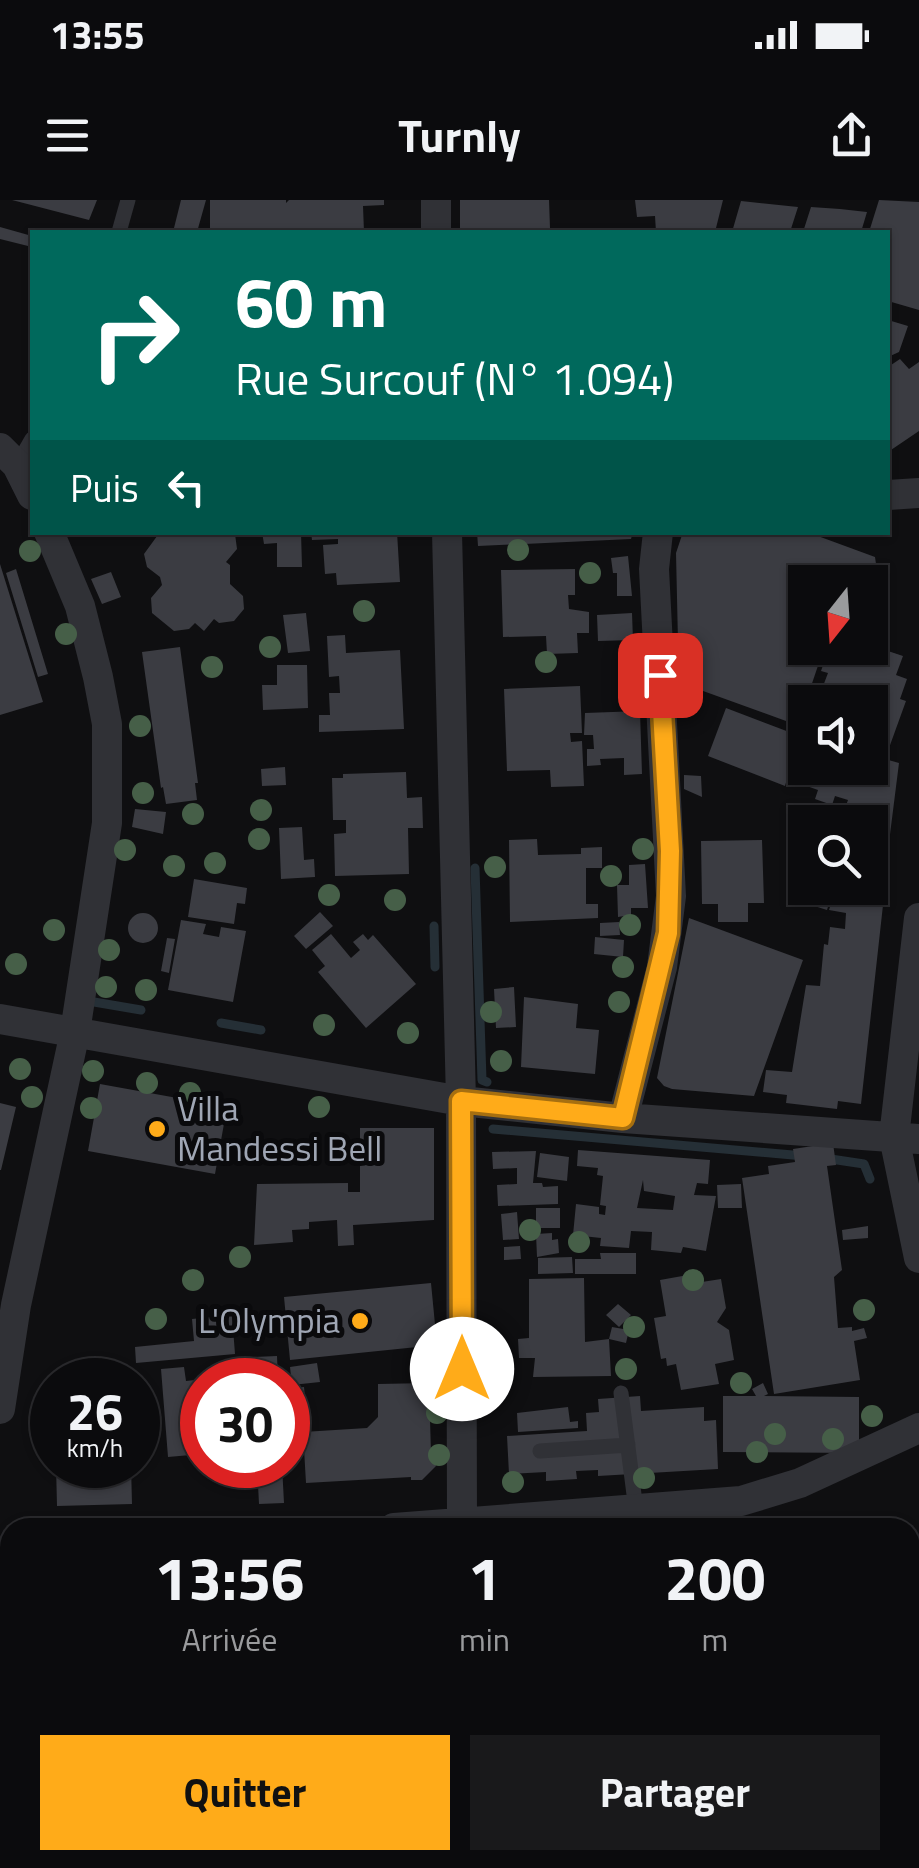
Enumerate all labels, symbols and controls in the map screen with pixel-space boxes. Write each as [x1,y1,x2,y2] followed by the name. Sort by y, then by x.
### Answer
[50,6,145,64] text: 13:55
[398,101,521,169] text: Turnly
[40,108,95,163] icon: menu
[824,108,879,163] icon: share
[235,248,388,354] text: 60 m
[70,270,200,400] icon: right
[235,344,674,412] text: Rue Surcouf (N° 1.094)
[70,459,139,517] text: Puis
[159,460,214,515] icon: left
[788,565,888,665] north arrow
[788,565,888,905] map controls
[618,633,703,718] pin
[633,648,688,703] icon: arrive
[788,685,888,785] button: sound
[788,805,888,905] button: search
[177,1081,382,1175] place label: Villa Mandessi Bell
[146,1118,168,1140] marker: Villa Mandessi Bell
[198,1293,340,1347] place label: L'Olympia
[349,1310,371,1332] marker: L'Olympia
[410,1317,514,1421] position arrow
[180,1358,310,1488] speed limit sign: 30
[67,1373,123,1449] text: 26
[67,1429,123,1467] text: km/h
[155,1532,304,1623] text: 13:56
[468,1532,501,1623] text: 1
[665,1532,765,1623] text: 200
[182,1615,277,1663] text: Arrivée
[459,1615,510,1663] text: min
[702,1615,728,1663] text: m
[40,1735,450,1850] button: Quitter
[470,1735,880,1850] button: Partager

